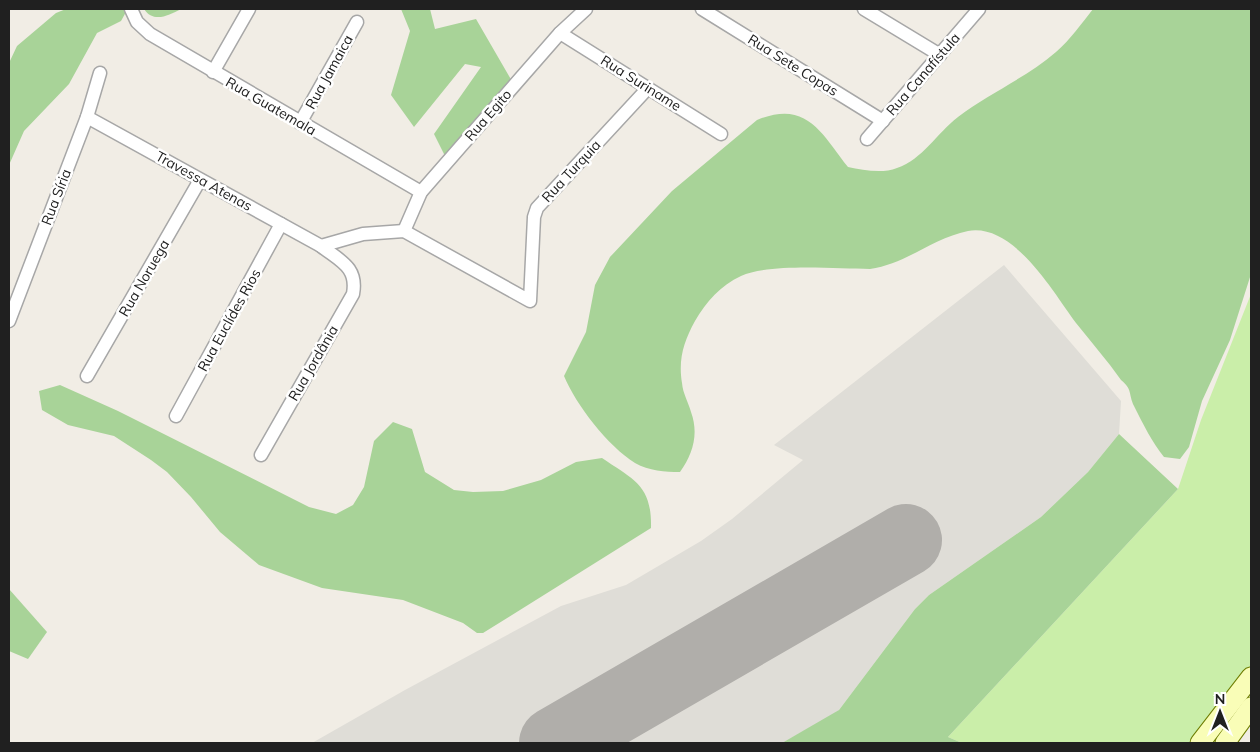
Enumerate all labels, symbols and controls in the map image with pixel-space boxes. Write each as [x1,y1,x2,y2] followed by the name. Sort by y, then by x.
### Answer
[882,29,964,119] street label: Rua Canafístula
[745,30,842,100] street label: Rua Sete Copas
[301,32,357,112] street label: Rua Jamaica
[597,51,685,115] street label: Rua Suriname
[223,73,319,139] street label: Rua Guatemala
[461,85,515,145] street label: Rua Egito
[538,136,604,206] street label: Rua Turquia
[153,147,256,215] street label: Travessa Atenas
[37,166,75,228] street label: Rua Síria
[115,236,173,320] street label: Rua Noruega
[193,266,265,374] street label: Rua Euclídes Rios
[284,322,342,404] street label: Rua Jordânia
[1195,687,1245,737] north arrow
[1215,690,1225,708] text: N

